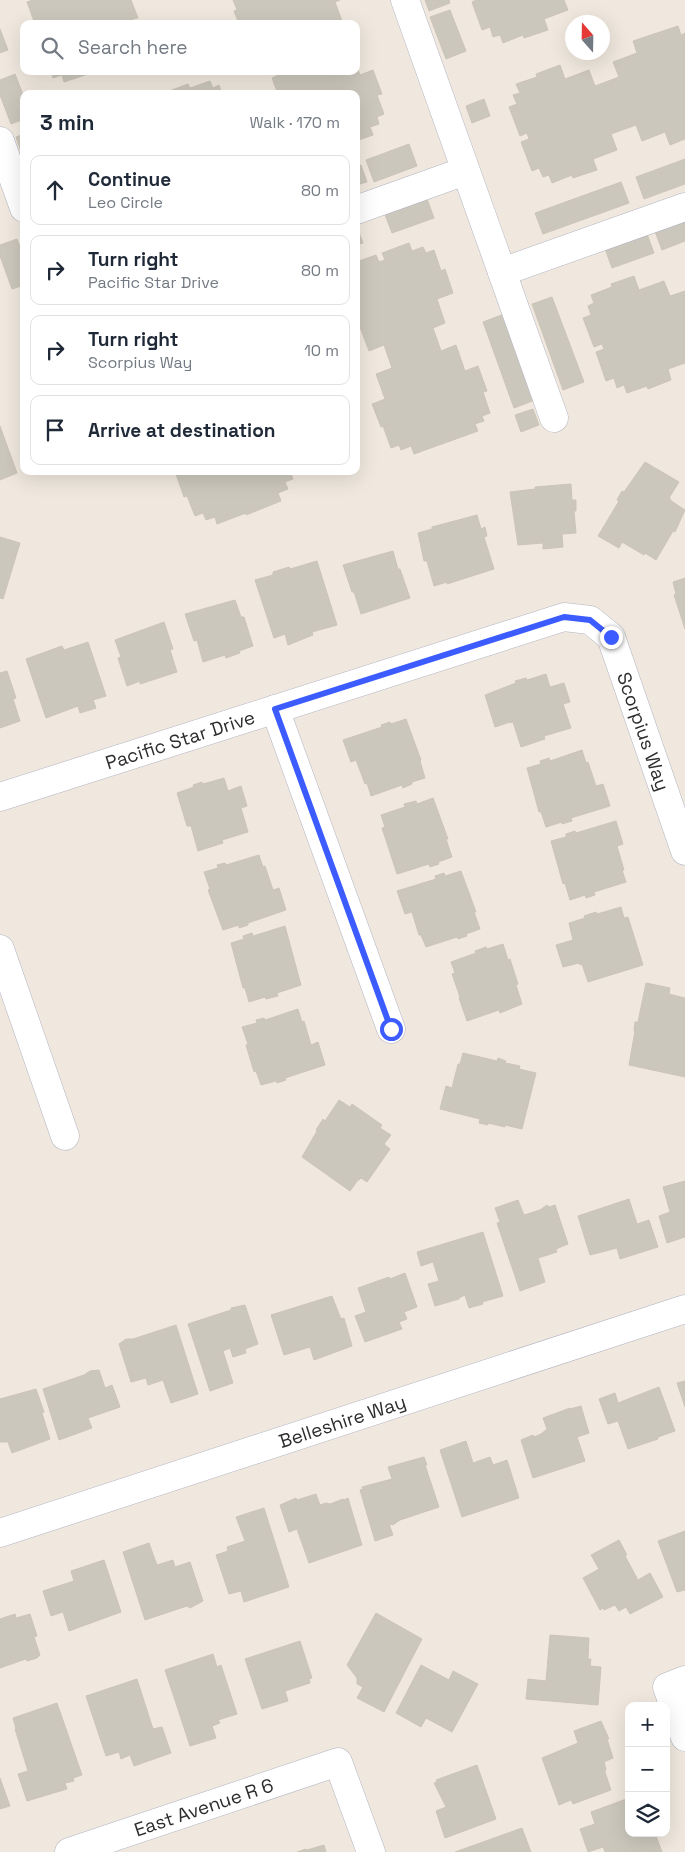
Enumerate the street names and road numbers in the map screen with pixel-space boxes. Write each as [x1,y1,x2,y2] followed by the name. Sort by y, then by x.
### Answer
[612,669,676,794] street label: Scorpius Way
[102,704,258,775] street label: Pacific Star Drive
[275,1389,409,1454] street label: Belleshire Way
[131,1772,277,1842] street label: East Avenue R 6

